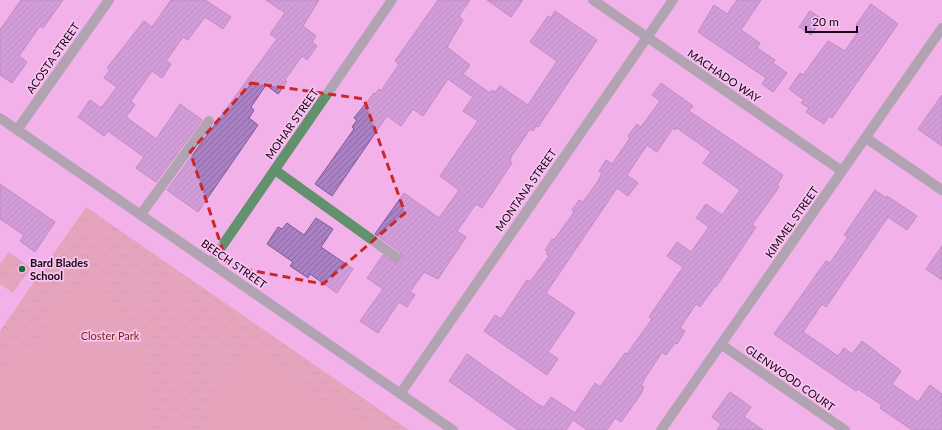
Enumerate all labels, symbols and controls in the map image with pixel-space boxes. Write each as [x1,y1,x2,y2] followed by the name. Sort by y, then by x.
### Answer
[806,8,857,34] scale bar
[812,14,839,29] text: 20 m
[23,19,82,96] street label: ACOSTA STREET
[685,46,763,105] street label: MACHADO WAY
[262,86,321,161] street label: MOHAR STREET
[492,146,559,233] street label: MONTANA STREET
[762,183,821,260] street label: KIMMEL STREET
[199,236,270,291] street label: BEECH STREET
[30,256,88,282] place label: Bard Blades School
[17,264,27,274] marker: Bard Blades School
[81,329,140,342] park label: Closter Park
[743,342,838,414] street label: GLENWOOD COURT

